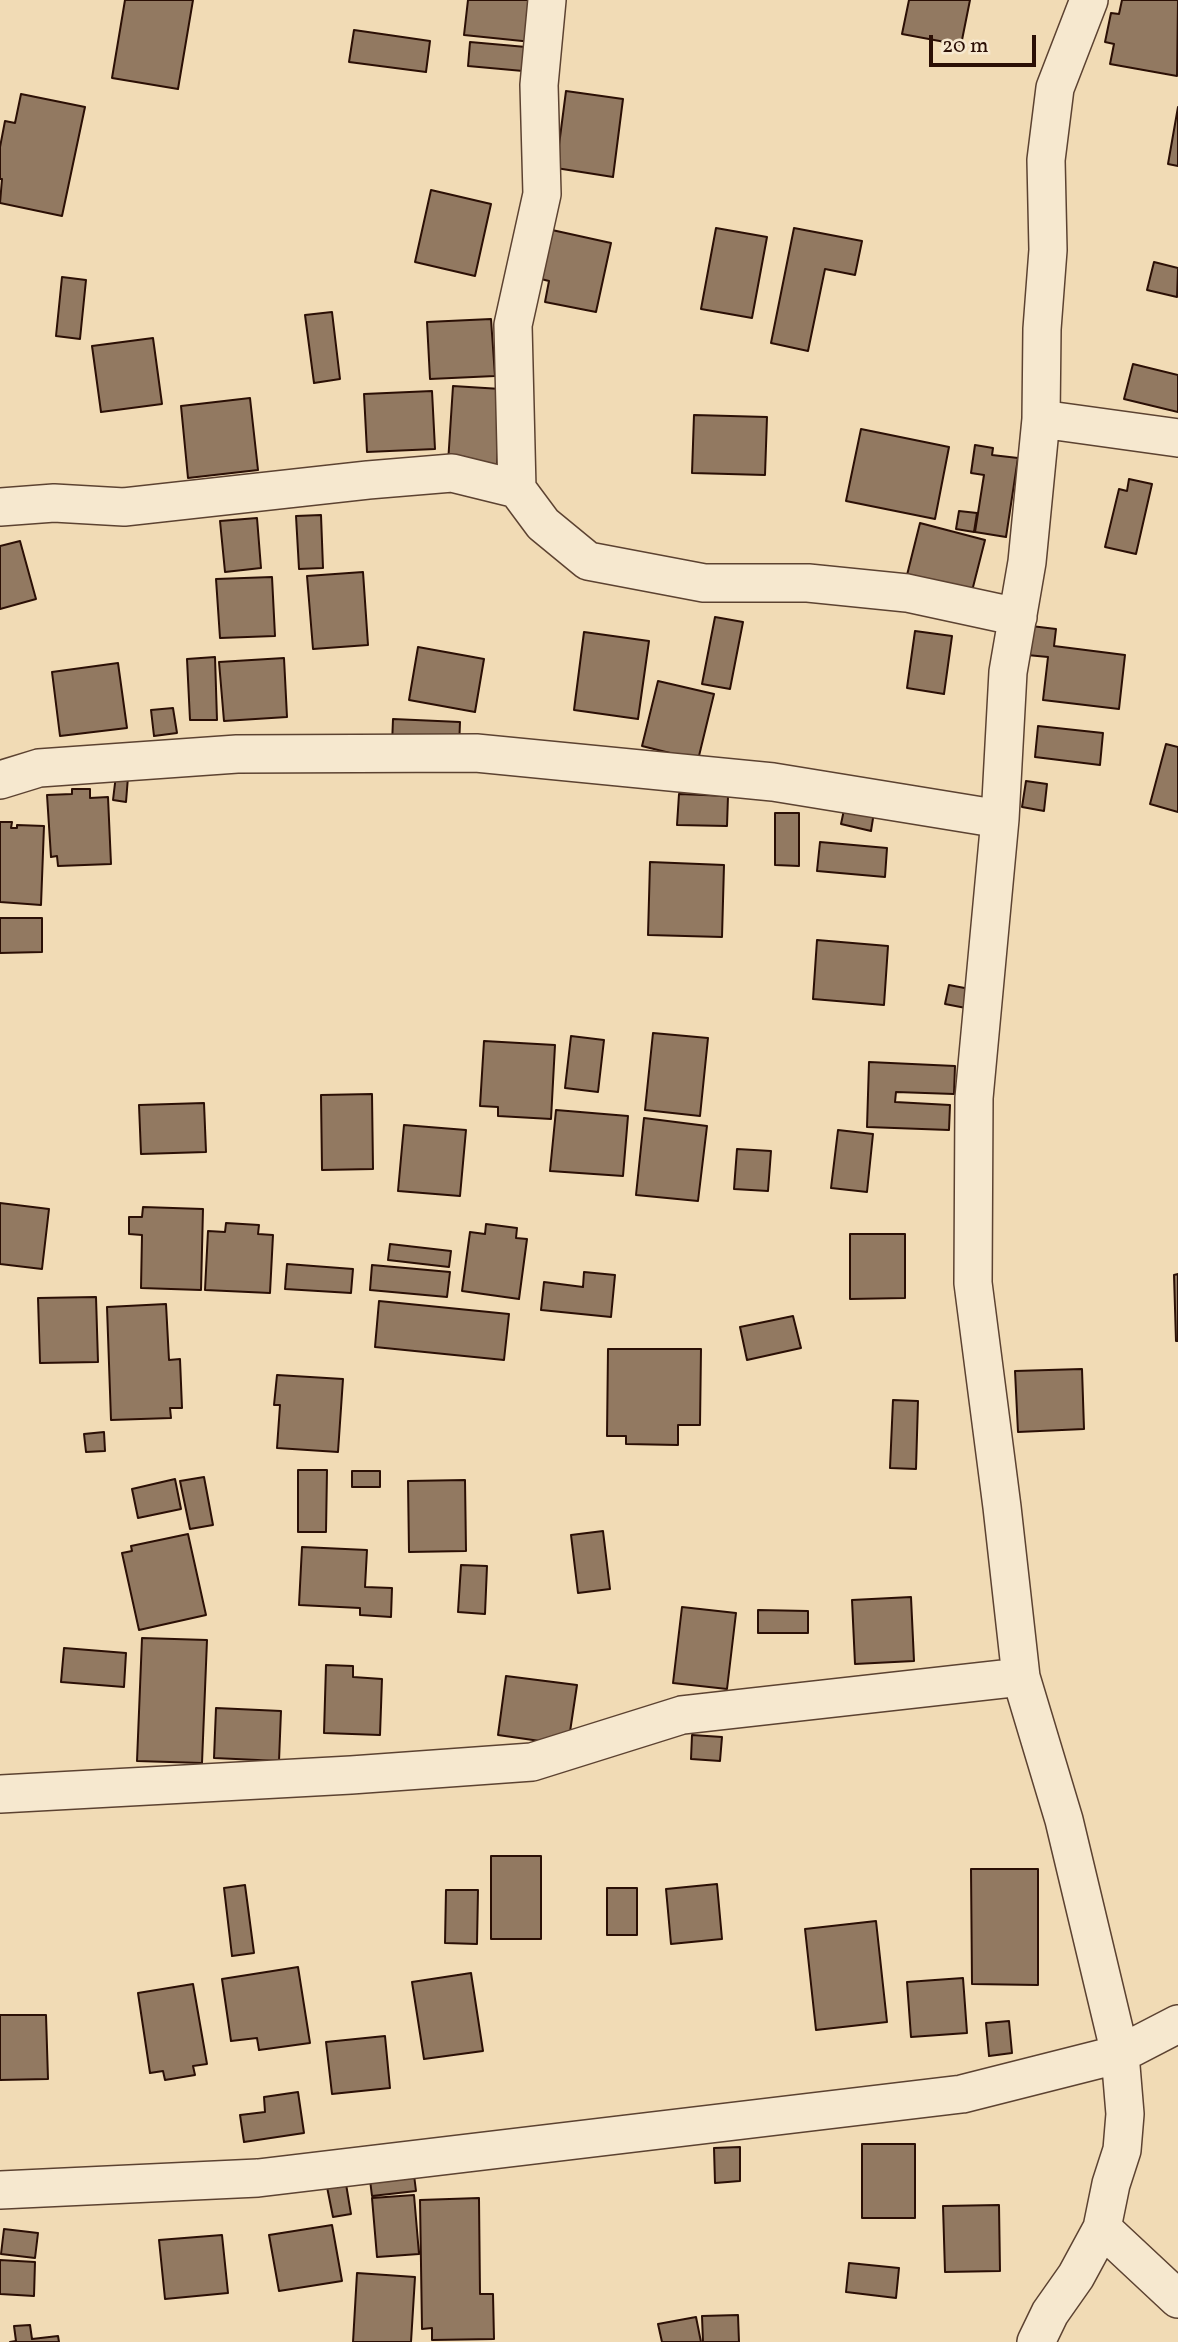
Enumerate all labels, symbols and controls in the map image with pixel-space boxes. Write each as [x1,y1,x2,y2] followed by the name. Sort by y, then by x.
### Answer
[933,21,1040,65] scale bar
[942,32,988,61] text: 20 m

